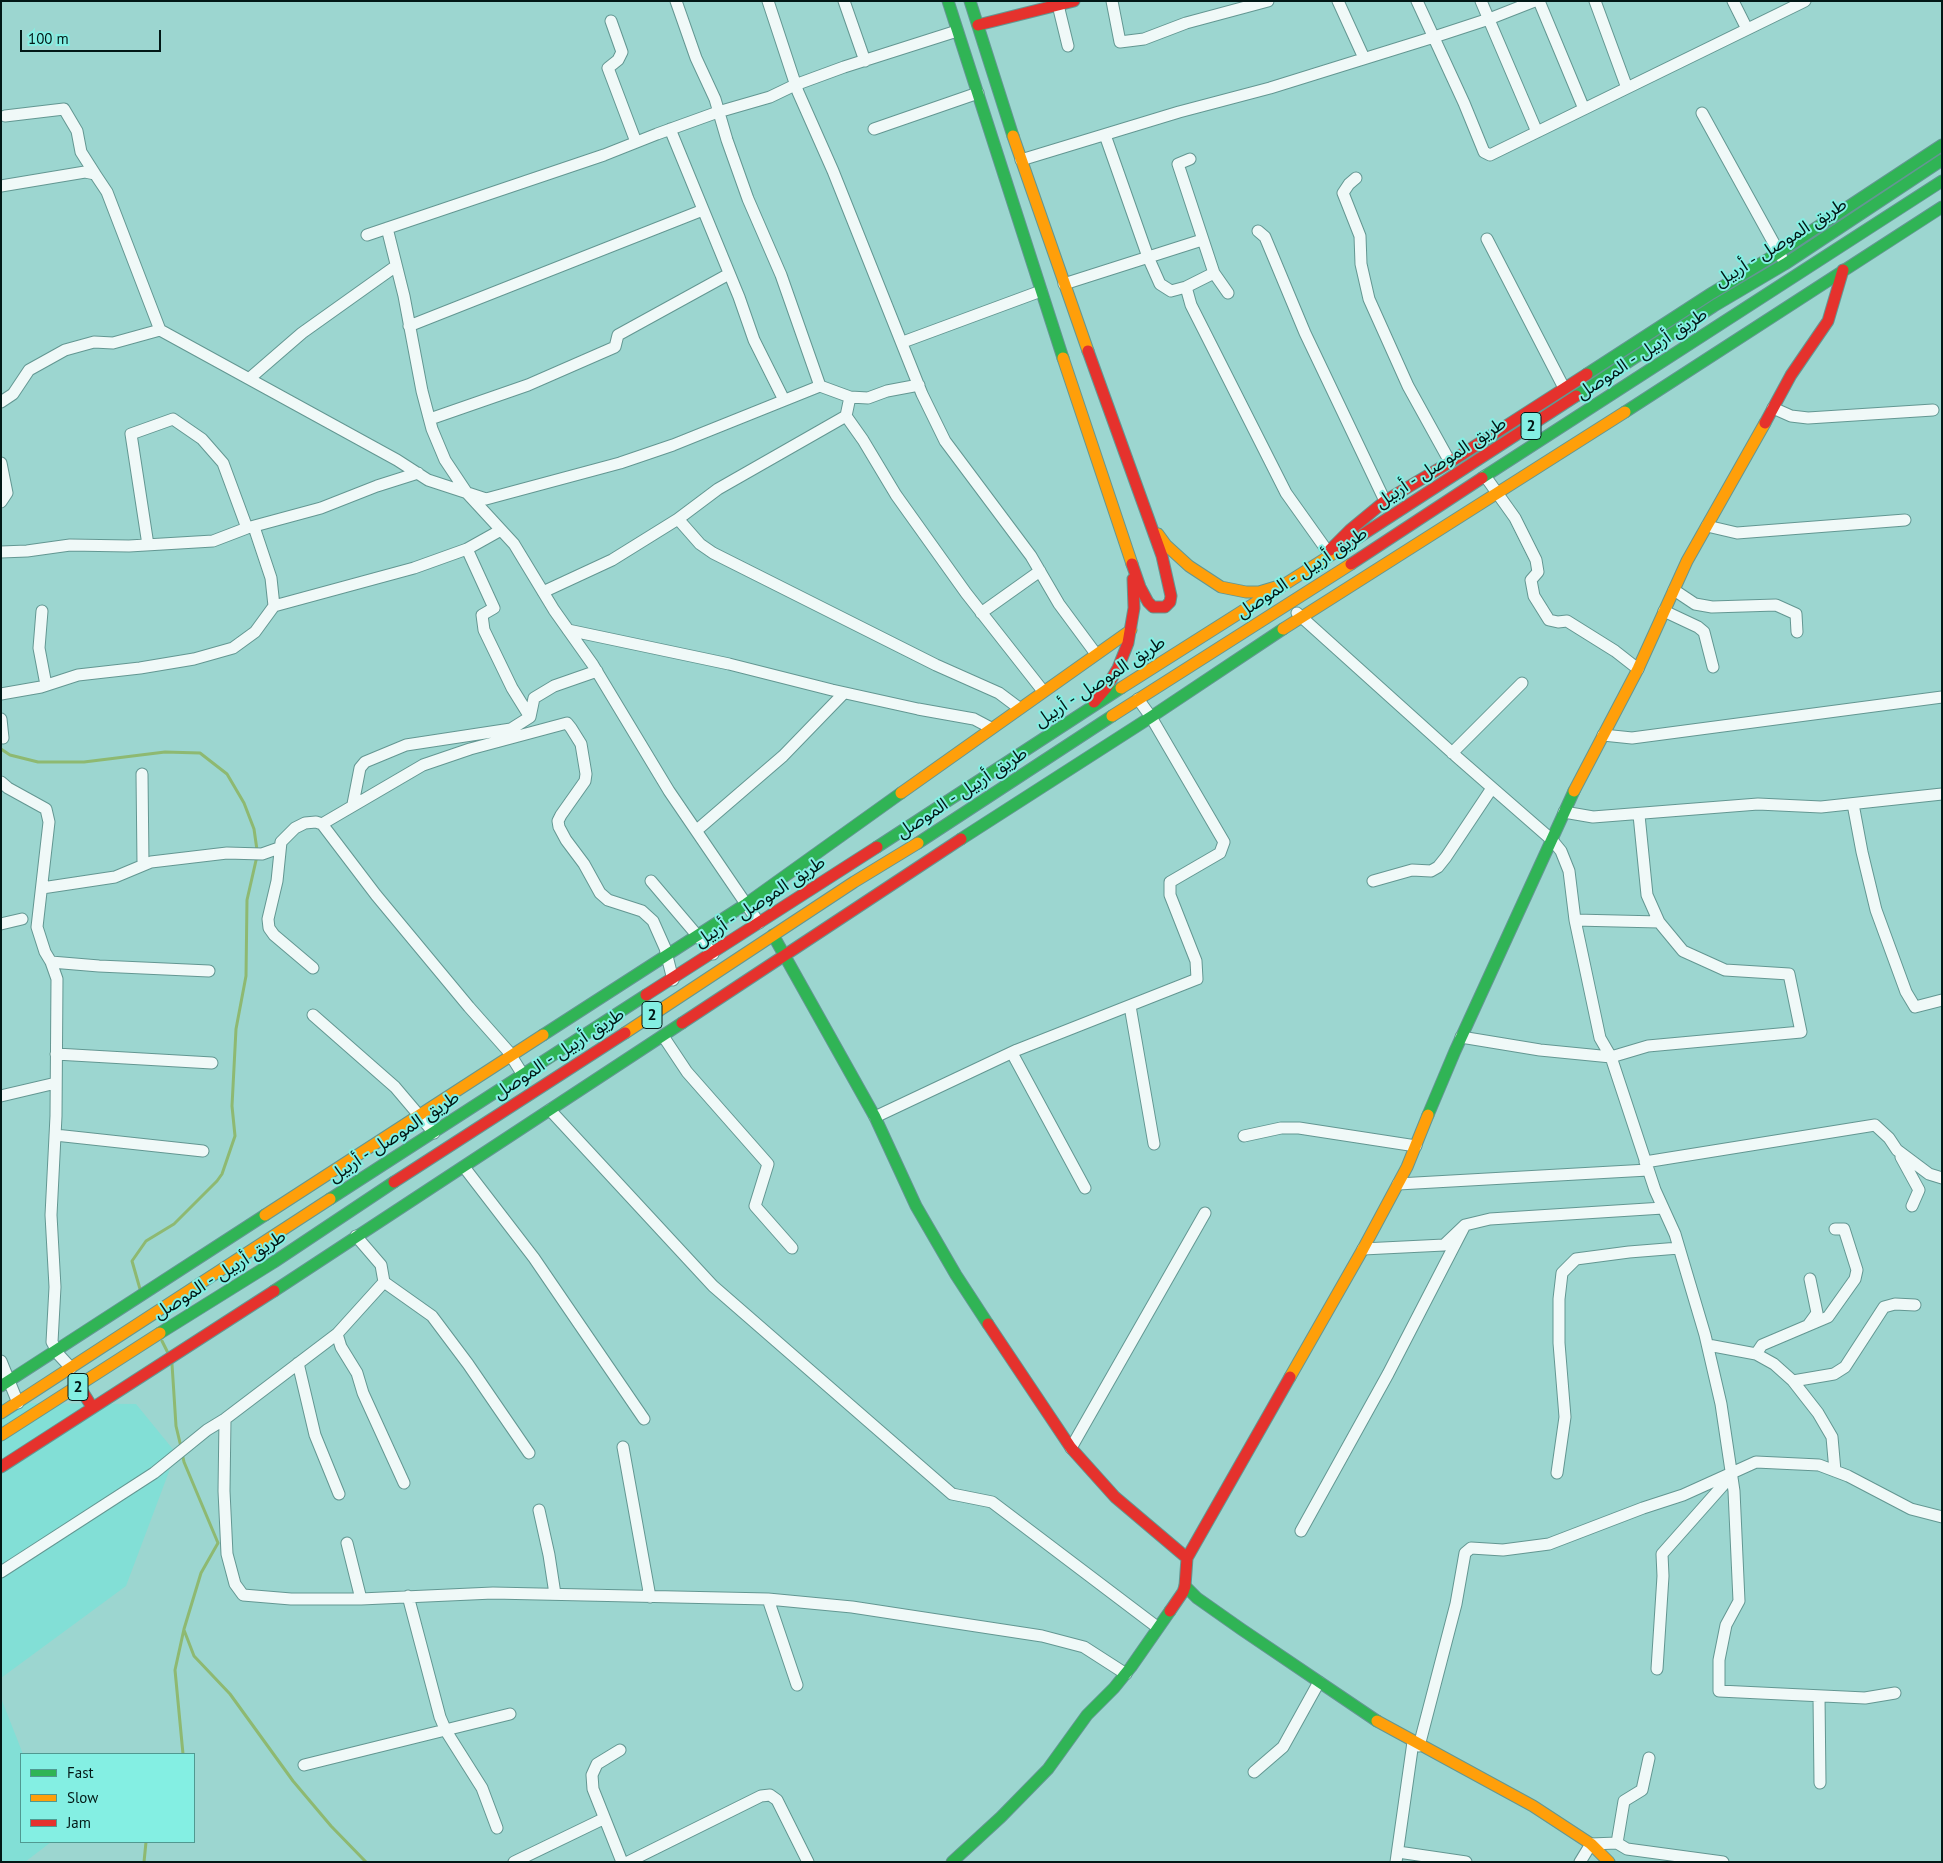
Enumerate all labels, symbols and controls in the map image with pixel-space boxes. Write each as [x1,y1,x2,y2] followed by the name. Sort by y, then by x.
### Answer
[22,20,164,52] scale bar
[28,29,69,48] text: 100 m
[1711,194,1851,292] street label: طريق الموصل - أربيل
[1572,304,1712,404] street label: طريق أربيل - الموصل
[1521,412,1541,440] road number: 2
[1371,413,1511,513] street label: طريق الموصل - أربيل
[1232,523,1372,623] street label: طريق أربيل - الموصل
[1030,632,1170,732] street label: طريق الموصل - أربيل
[892,743,1032,843] street label: طريق أربيل - الموصل
[690,852,830,952] street label: طريق الموصل - أربيل
[642,1002,662,1028] road number: 2
[489,1004,629,1104] street label: طريق أربيل - الموصل
[324,1087,464,1187] street label: طريق الموصل - أربيل
[150,1226,290,1324] street label: طريق أربيل - الموصل
[68,1374,88,1400] road number: 2
[20,1753,195,1843] legend
[67,1763,94,1782] text: Fast
[67,1788,98,1807] text: Slow
[67,1813,91,1832] text: Jam

